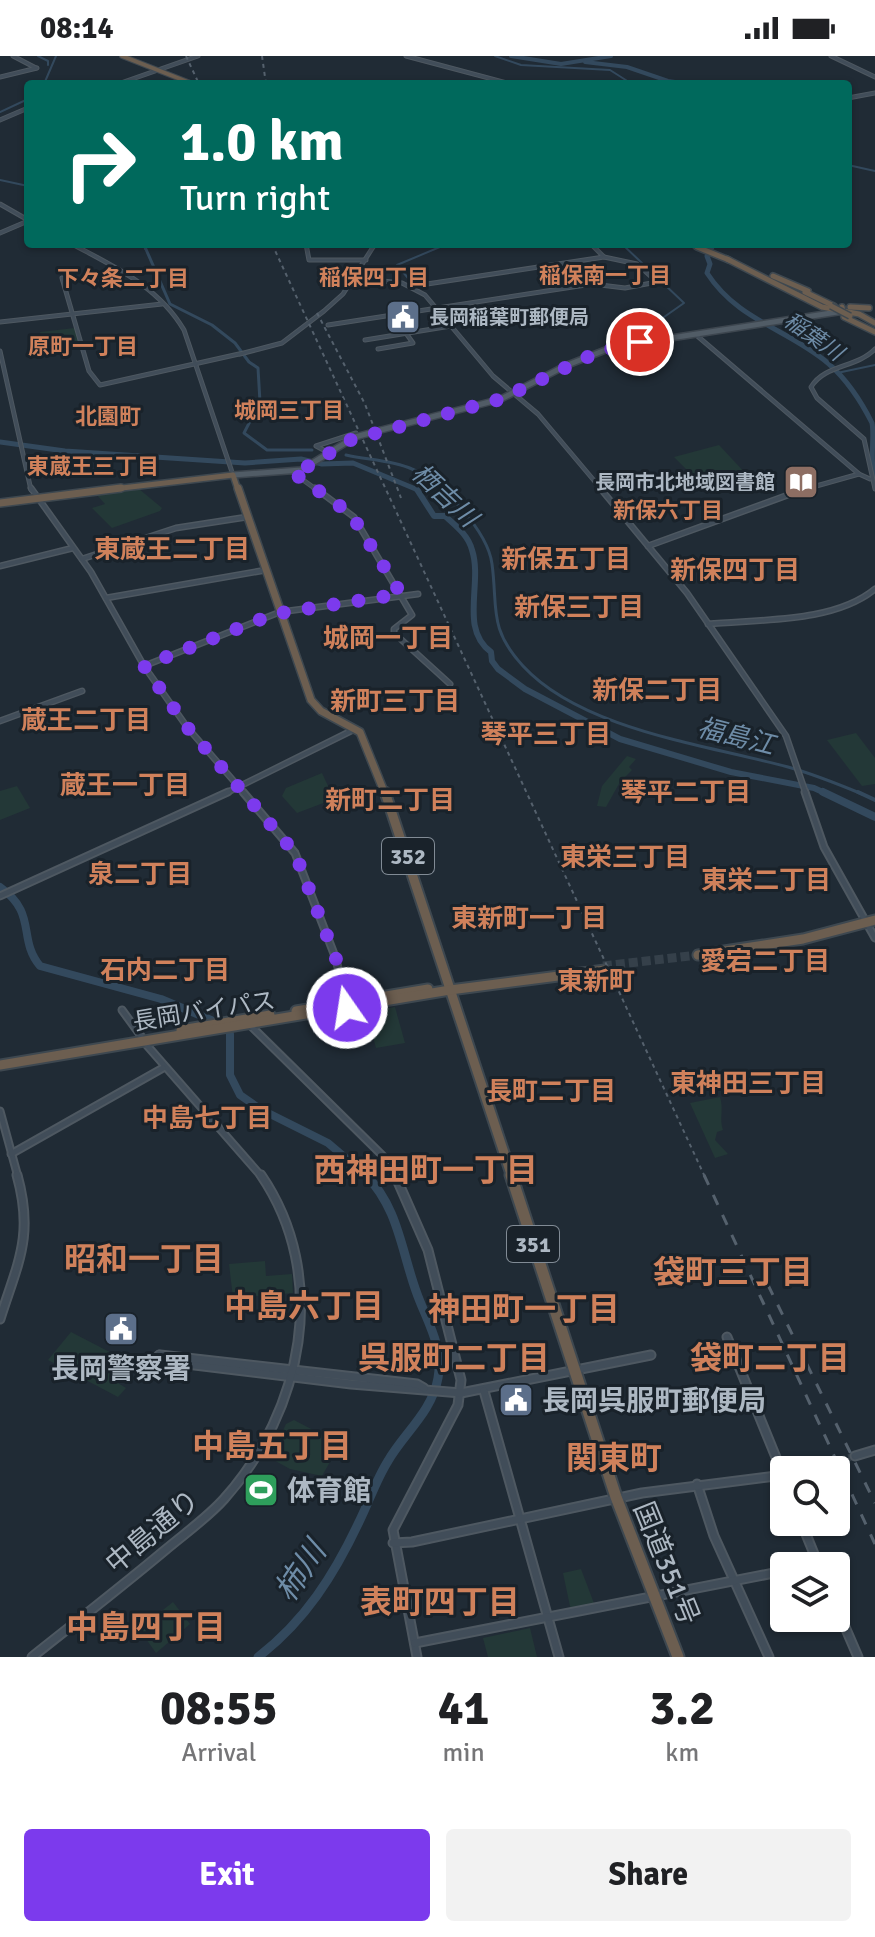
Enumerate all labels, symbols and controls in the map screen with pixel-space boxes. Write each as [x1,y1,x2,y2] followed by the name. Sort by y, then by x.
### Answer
[40,10,114,47] text: 08:14
[180,107,343,176] text: 1.0 km
[48,112,152,216] icon: right
[180,176,330,221] text: Turn right
[539,262,671,289] district label: 稲保南一丁目
[319,264,429,291] district label: 稲保四丁目
[57,265,189,292] district label: 下々条二丁目
[384,298,422,336] public building icon: 長岡稲葉町郵便局
[429,305,589,330] place label: 長岡稲葉町郵便局
[779,306,850,368] water label: 稲葉川
[606,308,674,376] pin
[618,320,662,364] icon: arrive
[28,333,138,360] district label: 原町一丁目
[234,397,344,424] district label: 城岡三丁目
[75,403,141,430] district label: 北園町
[27,453,159,480] district label: 東蔵王三丁目
[405,457,486,536] water label: 栖吉川
[782,463,820,501] library icon: 長岡市北地域図書館
[595,470,775,495] place label: 長岡市北地域図書館
[613,497,723,524] district label: 新保六丁目
[94,534,250,566] district label: 東蔵王二丁目
[501,544,631,576] district label: 新保五丁目
[670,555,800,587] district label: 新保四丁目
[514,592,644,624] district label: 新保三丁目
[323,623,453,655] district label: 城岡一丁目
[592,675,722,707] district label: 新保二丁目
[330,686,460,718] district label: 新町三丁目
[21,705,151,737] district label: 蔵王二丁目
[694,712,780,763] water label: 福島江
[481,719,611,751] district label: 琴平三丁目
[60,770,190,802] district label: 蔵王一丁目
[621,777,751,809] district label: 琴平二丁目
[325,785,455,817] district label: 新町二丁目
[382,838,434,874] road number: 352
[560,842,690,874] district label: 東栄三丁目
[88,859,192,891] district label: 泉二丁目
[701,865,831,897] district label: 東栄二丁目
[451,903,607,935] district label: 東新町一丁目
[700,946,830,978] district label: 愛宕二丁目
[100,955,230,987] district label: 石内二丁目
[305,966,389,1050] position arrow
[557,966,635,998] district label: 東新町
[131,985,277,1037] street label: 長岡バイパス
[670,1068,826,1100] district label: 東神田三丁目
[486,1076,616,1108] district label: 長町二丁目
[142,1103,272,1135] district label: 中島七丁目
[314,1151,538,1190] district label: 西神田町一丁目
[507,1226,559,1262] road number: 351
[64,1240,224,1279] district label: 昭和一丁目
[653,1253,813,1292] district label: 袋町三丁目
[224,1287,384,1326] district label: 中島六丁目
[428,1290,620,1329] district label: 神田町一丁目
[102,1310,140,1348] public building icon: 長岡警察署
[358,1339,550,1378] district label: 呉服町二丁目
[690,1339,850,1378] district label: 袋町二丁目
[51,1352,191,1386] place label: 長岡警察署
[497,1381,535,1419] public building icon: 長岡呉服町郵便局
[542,1384,766,1418] place label: 長岡呉服町郵便局
[192,1427,352,1466] district label: 中島五丁目
[566,1439,662,1478] district label: 関東町
[770,1456,850,1632] map controls
[770,1456,850,1536] button: search
[242,1471,280,1509] sports icon: 体育館
[287,1474,371,1508] place label: 体育館
[99,1483,206,1581] street label: 中島通り
[626,1497,706,1630] street label: 国道351号
[266,1531,336,1609] water label: 柿川
[770,1552,850,1632] button: layers
[360,1583,520,1622] district label: 表町四丁目
[66,1608,226,1647] district label: 中島四丁目
[160,1679,278,1738] text: 08:55
[438,1679,490,1738] text: 41
[649,1679,715,1738] text: 3.2
[181,1737,256,1769] text: Arrival
[443,1737,485,1769] text: min
[665,1737,699,1769] text: km
[24,1829,430,1921] button: Exit
[446,1829,851,1921] button: Share

